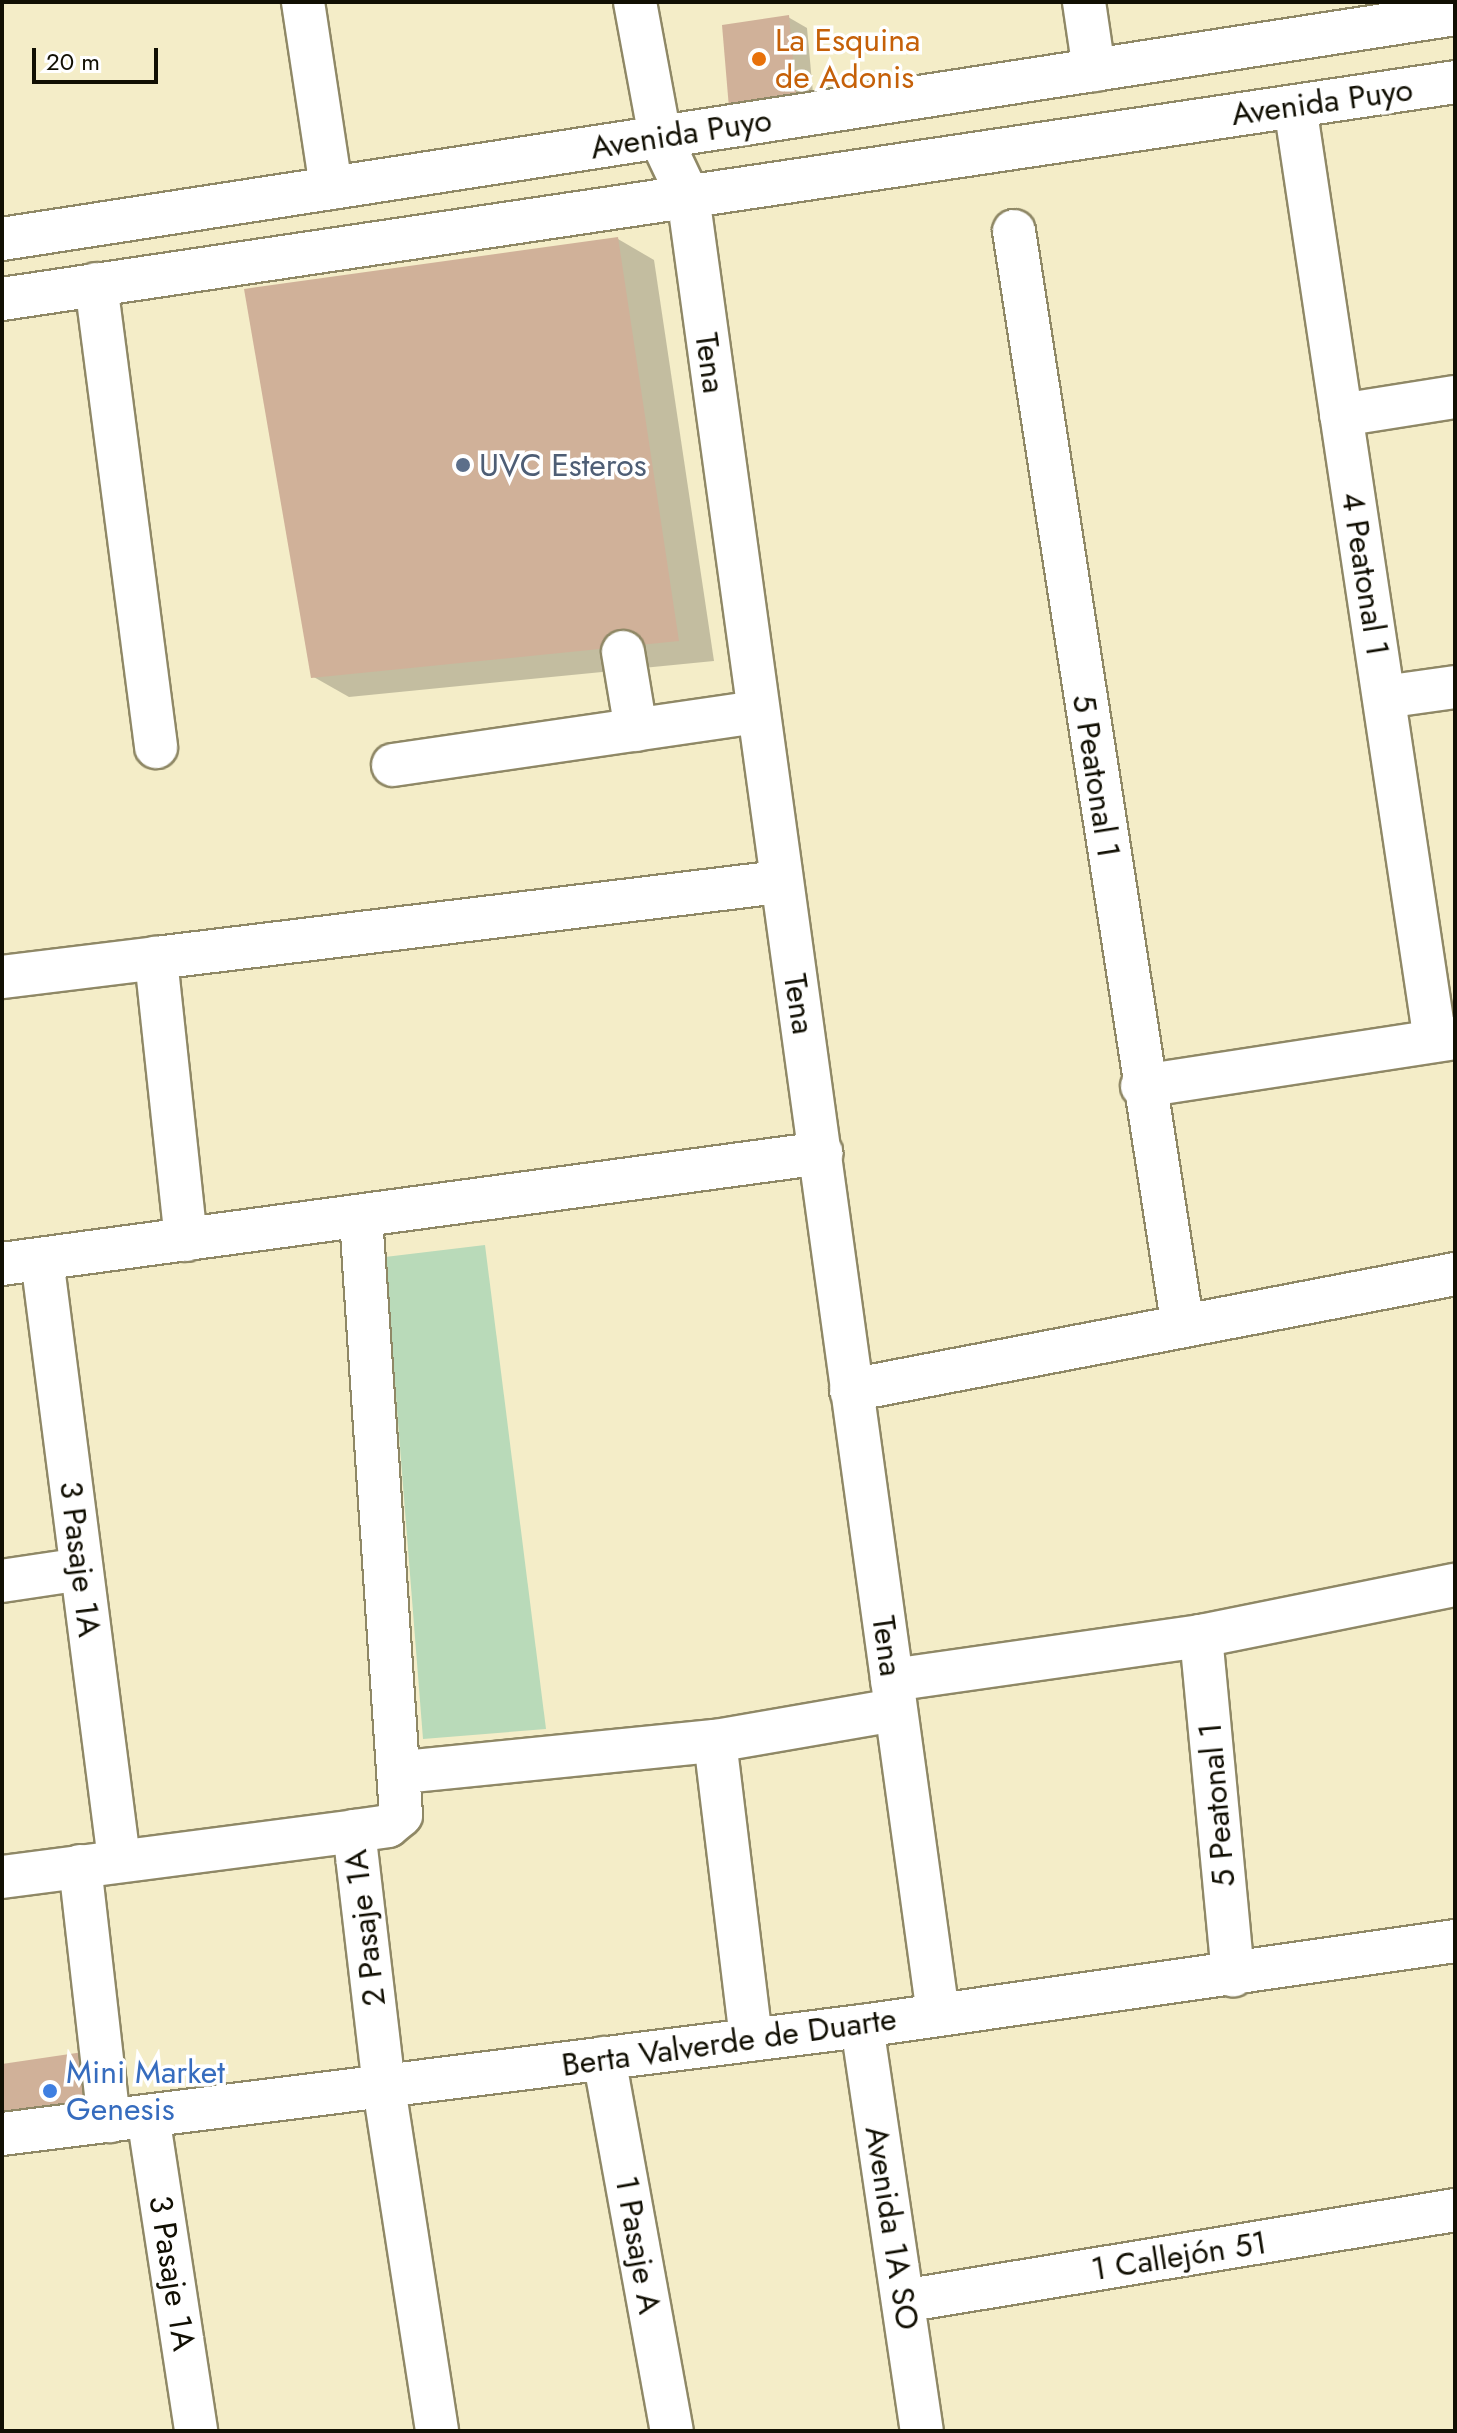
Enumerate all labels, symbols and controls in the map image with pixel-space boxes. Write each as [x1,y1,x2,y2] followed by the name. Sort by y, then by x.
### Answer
[775,22,920,97] place label: La Esquina de Adonis
[36,32,162,82] scale bar
[46,44,100,79] text: 20 m
[750,50,768,68] marker: La Esquina de Adonis
[1229,70,1415,134] street label: Avenida Puyo
[588,101,774,167] street label: Avenida Puyo
[687,330,733,396] street label: Tena
[479,446,647,484] place label: UVC Esteros
[454,456,472,474] marker: UVC Esteros
[1333,489,1397,659] street label: 4 Peatonal 1
[1064,692,1128,860] street label: 5 Peatonal 1
[775,971,823,1037] street label: Tena
[51,1479,109,1639] street label: 3 Pasaje 1A
[864,1613,910,1679] street label: Tena
[1191,1721,1243,1889] street label: 5 Peatonal 1
[336,1847,394,2009] street label: 2 Pasaje 1A
[559,2000,899,2084] street label: Berta Valverde de Duarte
[66,2054,225,2129] place label: Mini Market Genesis
[41,2082,59,2100] marker: Mini Market Genesis
[857,2123,927,2333] street label: Avenida 1A SO
[607,2173,669,2317] street label: 1 Pasaje A
[141,2192,203,2354] street label: 3 Pasaje 1A
[1089,2223,1269,2289] street label: 1 Callejón 51

